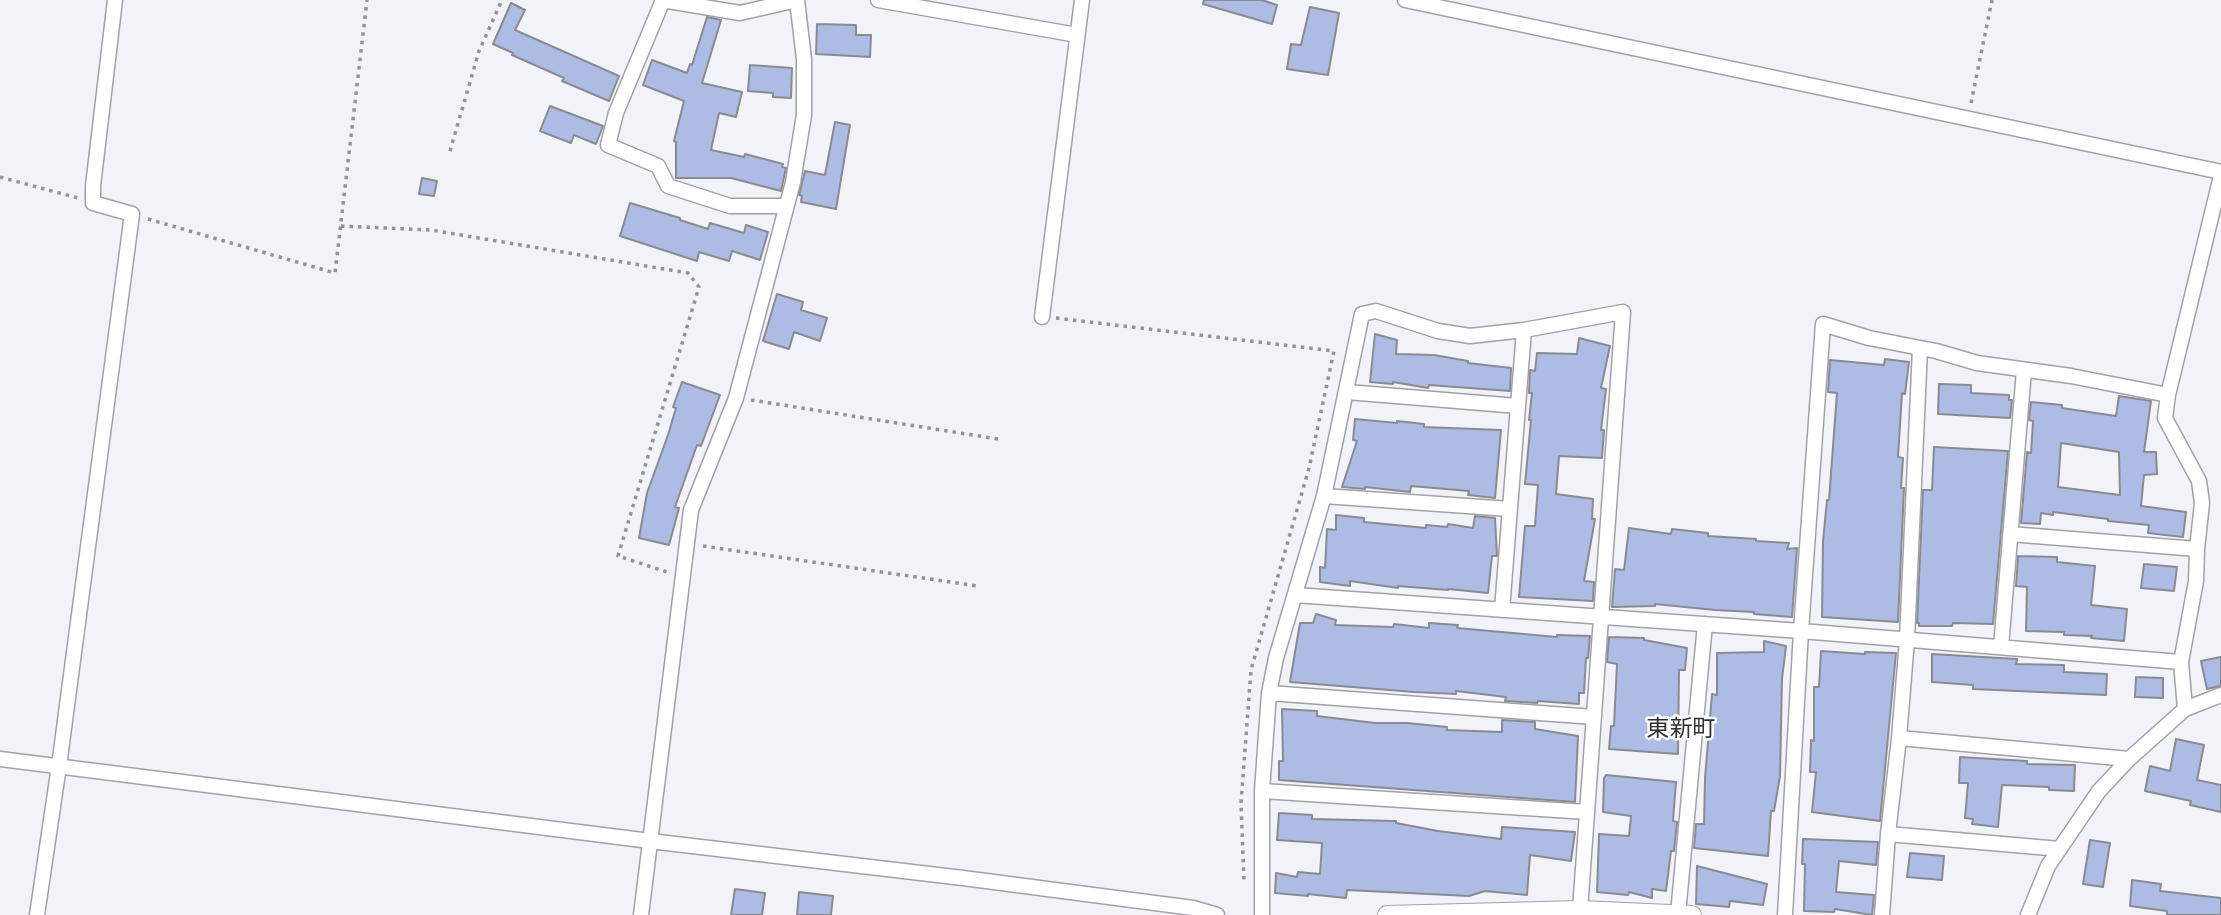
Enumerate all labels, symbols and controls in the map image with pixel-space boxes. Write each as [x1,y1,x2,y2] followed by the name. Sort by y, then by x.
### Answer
[1647,717,1715,745] district label: 東新町

